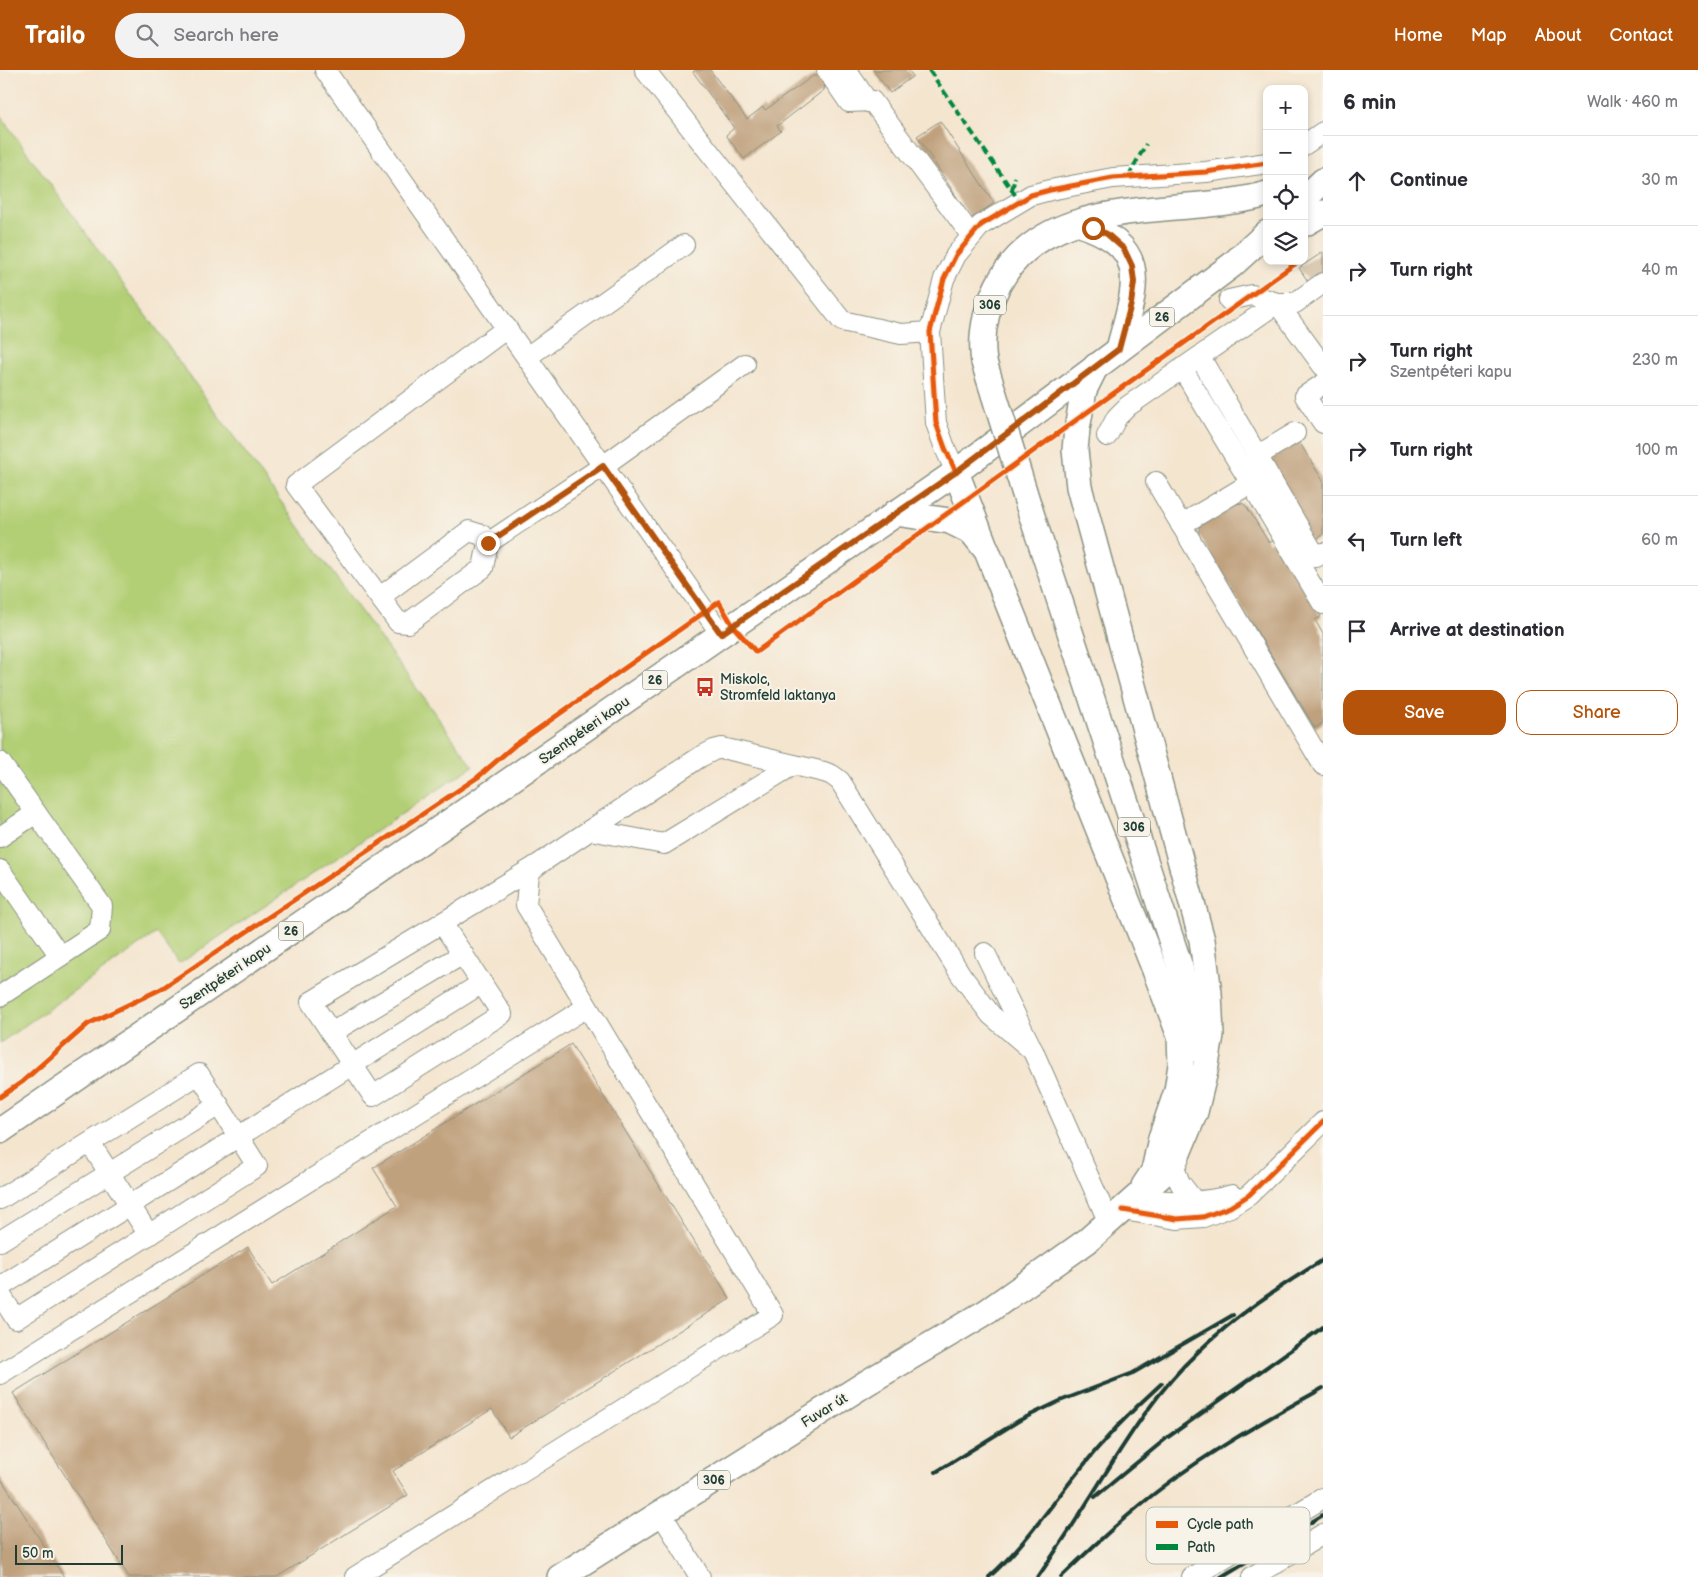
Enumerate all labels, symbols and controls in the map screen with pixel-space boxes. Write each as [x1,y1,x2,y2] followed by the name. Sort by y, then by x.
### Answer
[115,13,465,58] search box
[25,21,85,50] text: Trailo
[133,21,161,49] icon: search
[173,24,279,47] text: Search here
[1394,25,1443,46] text: Home
[1471,25,1507,46] text: Map
[1535,25,1582,46] text: About
[1610,25,1673,46] text: Contact
[1263,85,1308,265] map controls
[1263,85,1308,130] button: +
[1343,90,1396,115] text: 6 min
[1587,93,1678,112] text: Walk · 460 m
[1263,130,1308,175] button: −
[1343,167,1371,195] icon: ahead
[1390,169,1468,192] text: Continue
[1641,171,1678,190] text: 30 m
[1263,175,1308,220] button: locate
[1082,217,1105,240] route start
[1263,220,1308,265] button: layers
[1343,257,1371,285] icon: right
[1390,259,1473,282] text: Turn right
[1641,261,1678,280] text: 40 m
[974,296,1006,314] road number: 306
[1150,308,1174,326] road number: 26
[1390,340,1473,363] text: Turn right
[1343,347,1371,375] icon: right
[1632,351,1678,370] text: 230 m
[1390,363,1512,382] text: Szentpéteri kapu
[1343,437,1371,465] icon: right
[1390,439,1473,462] text: Turn right
[1635,441,1678,460] text: 100 m
[1343,527,1371,555] icon: left
[1390,529,1462,552] text: Turn left
[1641,531,1678,550] text: 60 m
[477,532,500,555] route end
[1343,617,1371,645] icon: arrive
[1390,619,1565,642] text: Arrive at destination
[642,670,668,690] road number: 26
[720,671,836,704] place label: Miskolc, Stromfeld laktanya
[694,676,716,698] bus stop icon: Miskolc, Stromfeld laktanya
[1343,690,1506,735] button: Save
[1516,690,1678,735] button: Share
[536,693,633,768] street label: Szentpéteri kapu
[1118,818,1150,836] road number: 306
[278,921,304,940] road number: 26
[176,940,274,1013] street label: Szentpéteri kapu
[798,1389,851,1431] street label: Fuvar út
[698,1470,730,1490] road number: 306
[1146,1507,1310,1564] legend
[1187,1516,1254,1533] text: Cycle path
[1187,1539,1215,1556] text: Path
[15,1542,122,1565] scale bar
[22,1545,54,1562] text: 50 m

